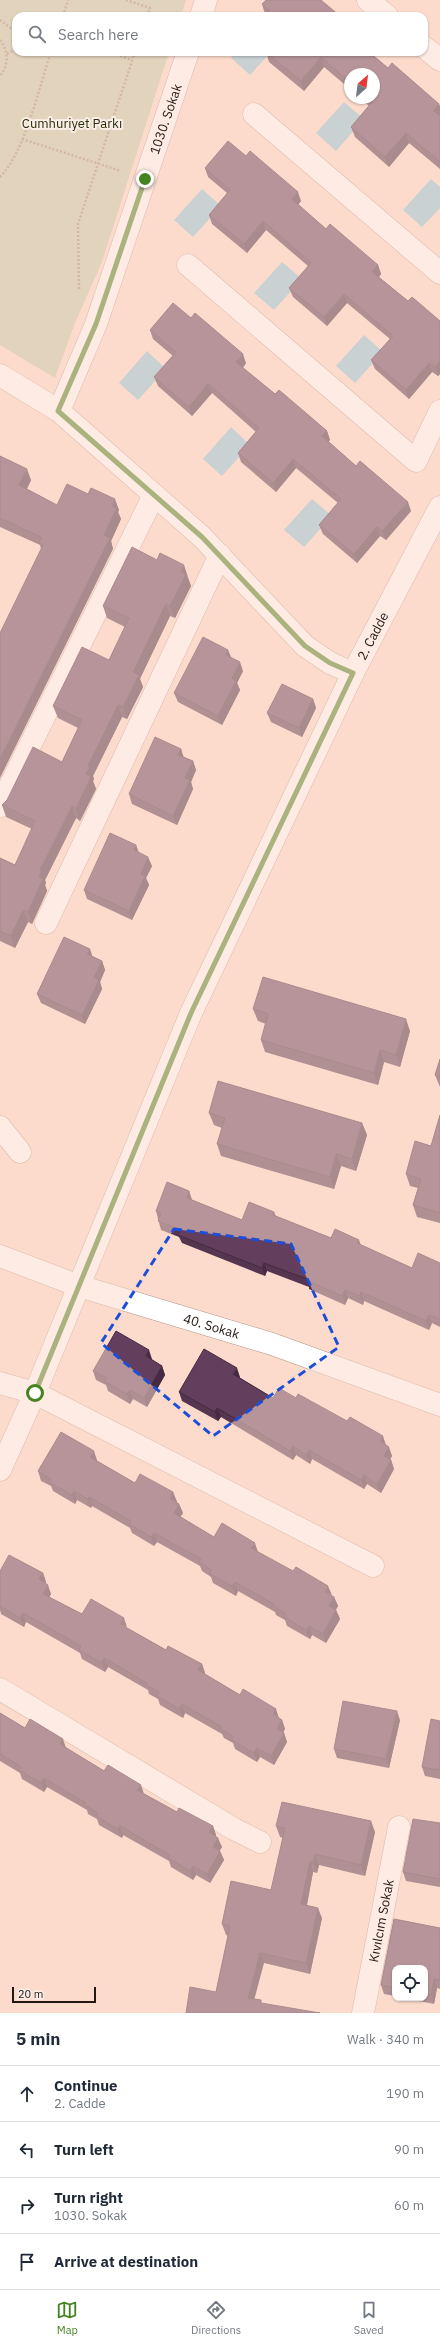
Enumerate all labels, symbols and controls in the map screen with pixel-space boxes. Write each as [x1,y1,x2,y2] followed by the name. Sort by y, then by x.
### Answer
[12,12,428,56] search box
[26,23,48,45] icon: search
[58,25,138,44] text: Search here
[344,68,380,104] north arrow
[146,82,186,157] street label: 1030. Sokak
[22,115,122,132] park label: Cumhuriyet Parkı
[136,170,154,188] route end
[353,609,392,663] street label: 2. Cadde
[181,1310,242,1343] street label: 40. Sokak
[26,1384,44,1402] route start
[365,1878,398,1964] street label: Kıvılcım Sokak
[392,1965,428,2001] map controls
[392,1965,428,2001] button: locate
[12,1985,96,2004] scale bar
[18,1987,43,2001] text: 20 m
[16,2028,60,2050] text: 5 min
[347,2031,424,2048] text: Walk · 340 m
[54,2076,118,2095] text: Continue
[16,2083,38,2105] icon: ahead
[386,2085,424,2102] text: 190 m
[54,2095,106,2112] text: 2. Cadde
[16,2139,38,2161] icon: left
[54,2140,114,2159] text: Turn left
[394,2141,424,2158] text: 90 m
[54,2188,123,2207] text: Turn right
[16,2195,38,2217] icon: right
[394,2197,424,2214] text: 60 m
[54,2207,127,2224] text: 1030. Sokak
[16,2251,38,2273] icon: arrive
[54,2252,198,2271] text: Arrive at destination
[56,2299,78,2337] tab: Map
[191,2299,241,2337] tab: Directions
[354,2299,384,2337] tab: Saved

